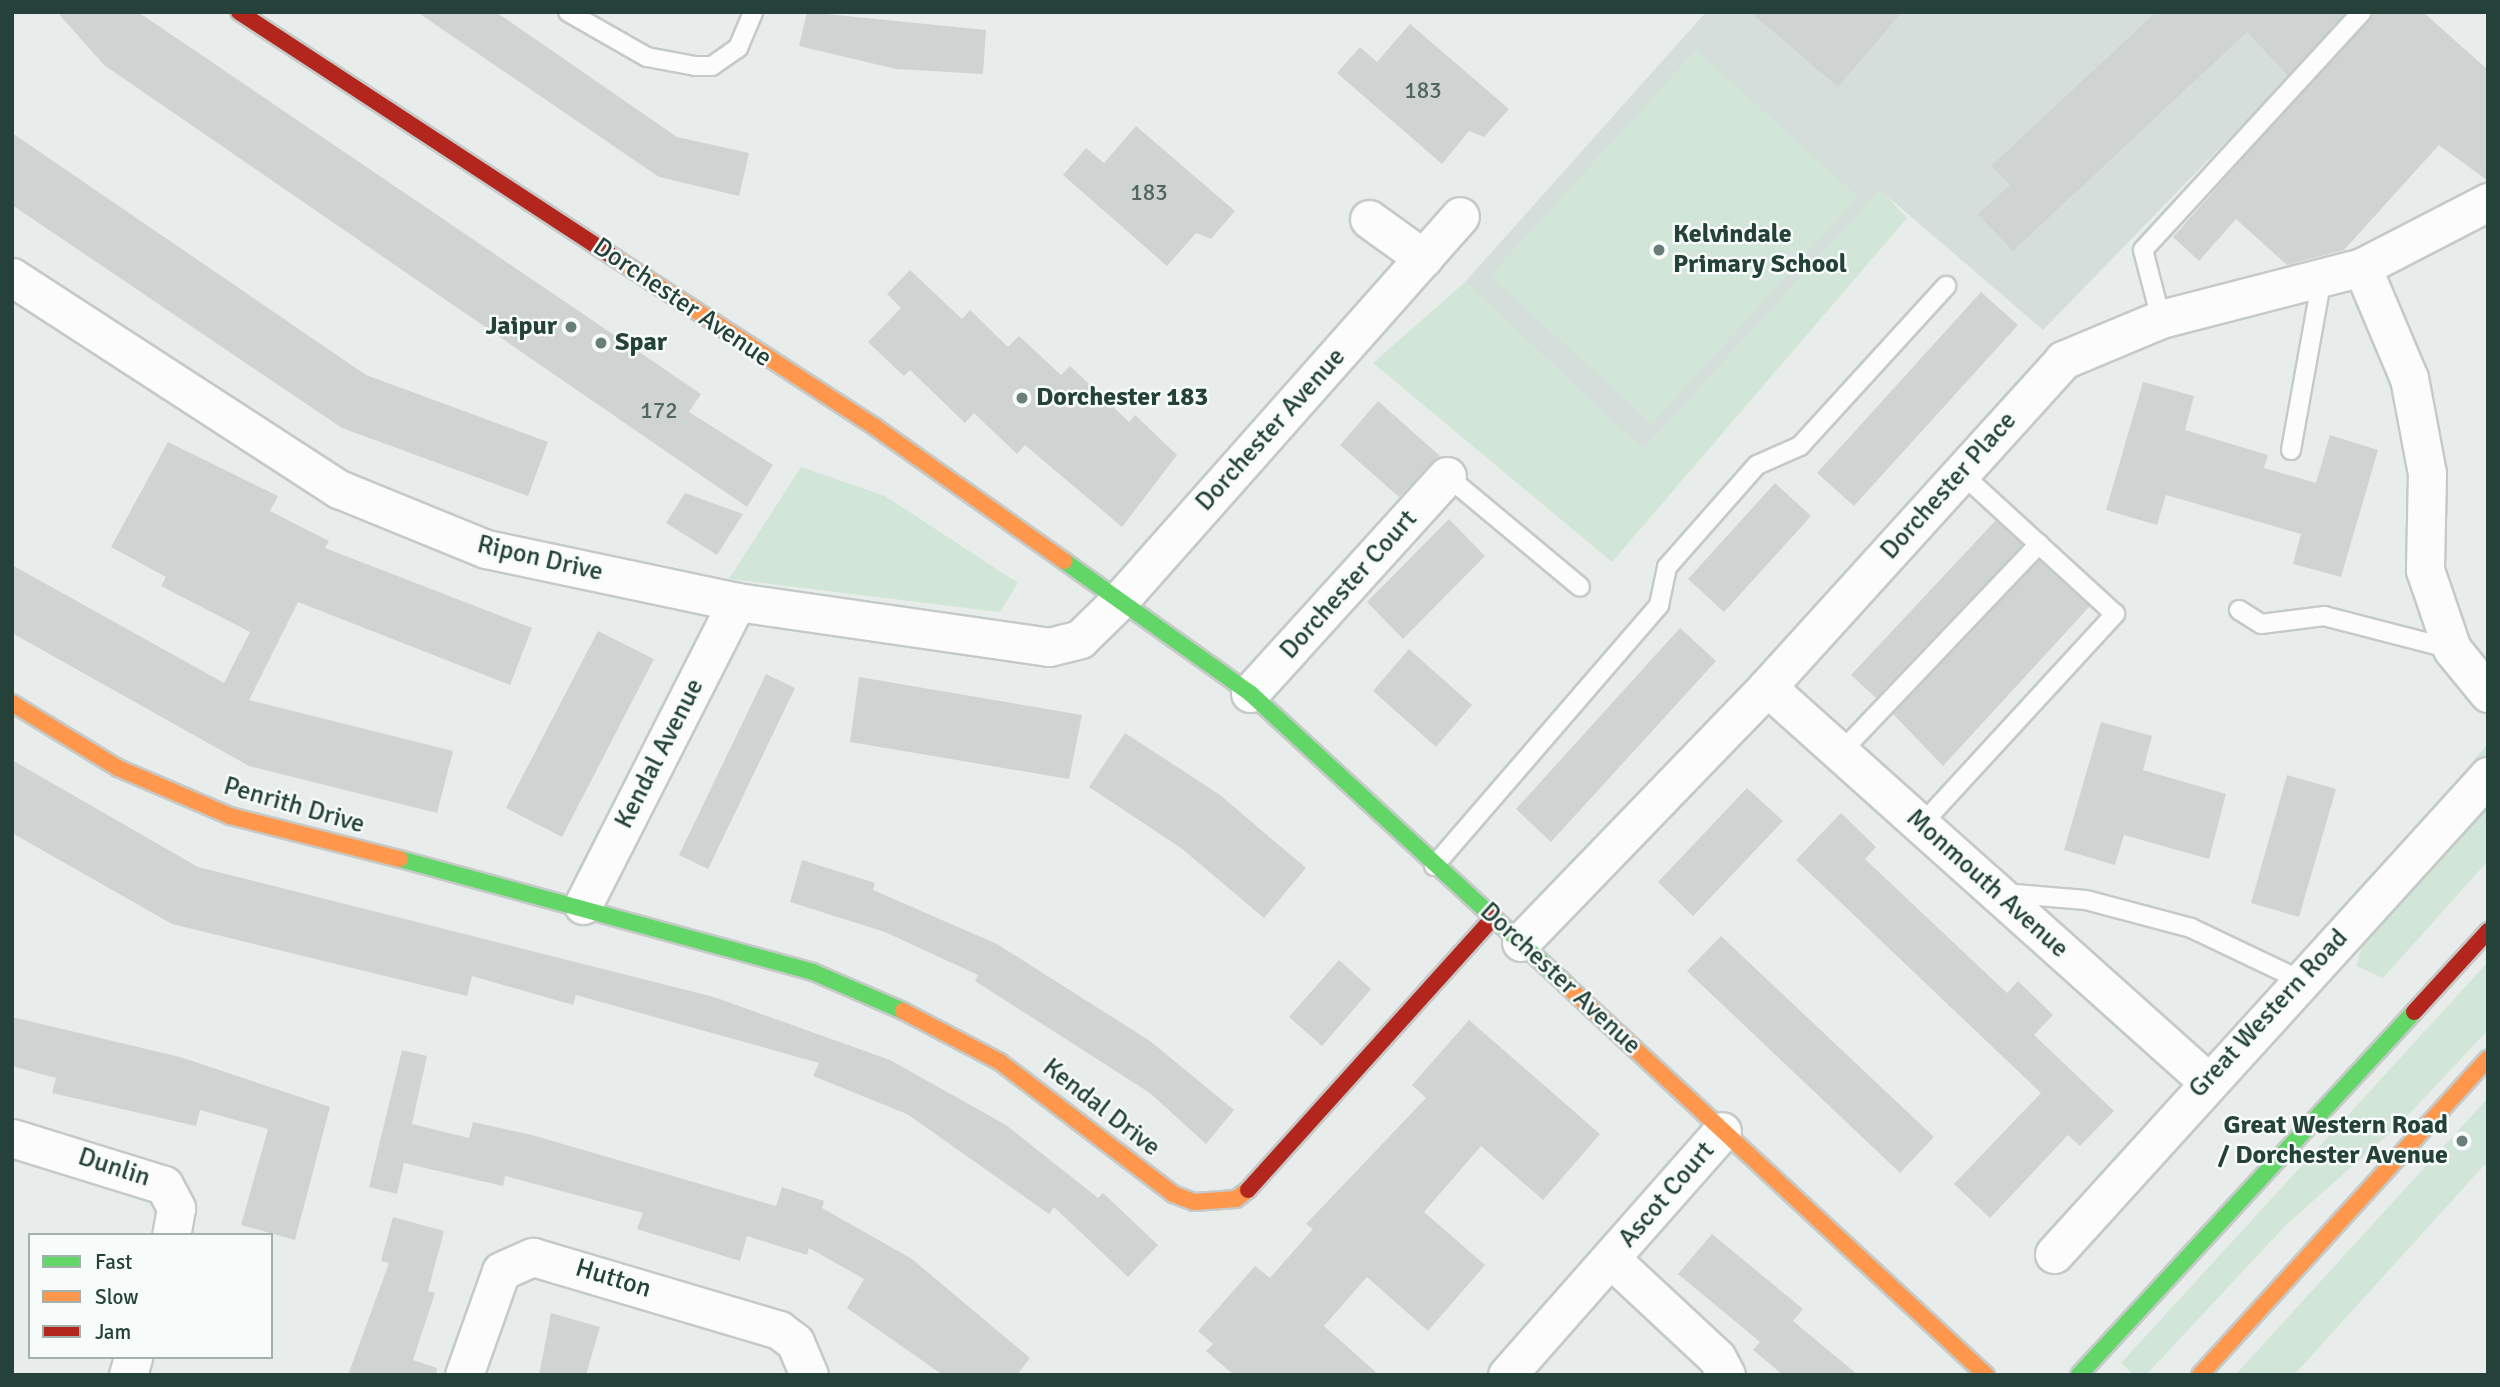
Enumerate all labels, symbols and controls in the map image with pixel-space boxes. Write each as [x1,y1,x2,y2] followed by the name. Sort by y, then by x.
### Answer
[1404,77,1442,105] house number: 183
[1130,179,1168,207] house number: 183
[1673,219,1847,280] place label: Kelvindale Primary School
[587,232,777,374] street label: Dorchester Avenue
[1651,242,1667,258] marker: Kelvindale Primary School
[486,311,557,343] place label: Jaipur
[563,319,579,335] marker: Jaipur
[615,327,667,359] place label: Spar
[593,335,609,351] marker: Spar
[1190,342,1352,518] street label: Dorchester Avenue
[1036,382,1208,414] place label: Dorchester 183
[1014,390,1030,406] marker: Dorchester 183
[640,397,678,425] house number: 172
[1874,406,2024,566] street label: Dorchester Place
[1274,504,1424,666] street label: Dorchester Court
[474,529,606,589] street label: Ripon Drive
[609,674,711,834] street label: Kendal Avenue
[220,771,368,841] street label: Penrith Drive
[1899,803,2075,965] street label: Monmouth Avenue
[1473,896,1647,1062] street label: Dorchester Avenue
[2183,923,2355,1105] street label: Great Western Road
[1036,1052,1166,1164] street label: Kendal Drive
[2218,1110,2448,1172] place label: Great Western Road / Dorchester Avenue
[2454,1133,2470,1149] marker: Great Western Road / Dorchester Avenue
[1613,1136,1721,1254] street label: Ascot Court
[74,1142,154,1194] street label: Dunlin
[28,1233,273,1359] legend
[95,1249,132,1275] text: Fast
[571,1253,655,1305] street label: Hutton
[95,1284,139,1310] text: Slow
[95,1319,131,1345] text: Jam

